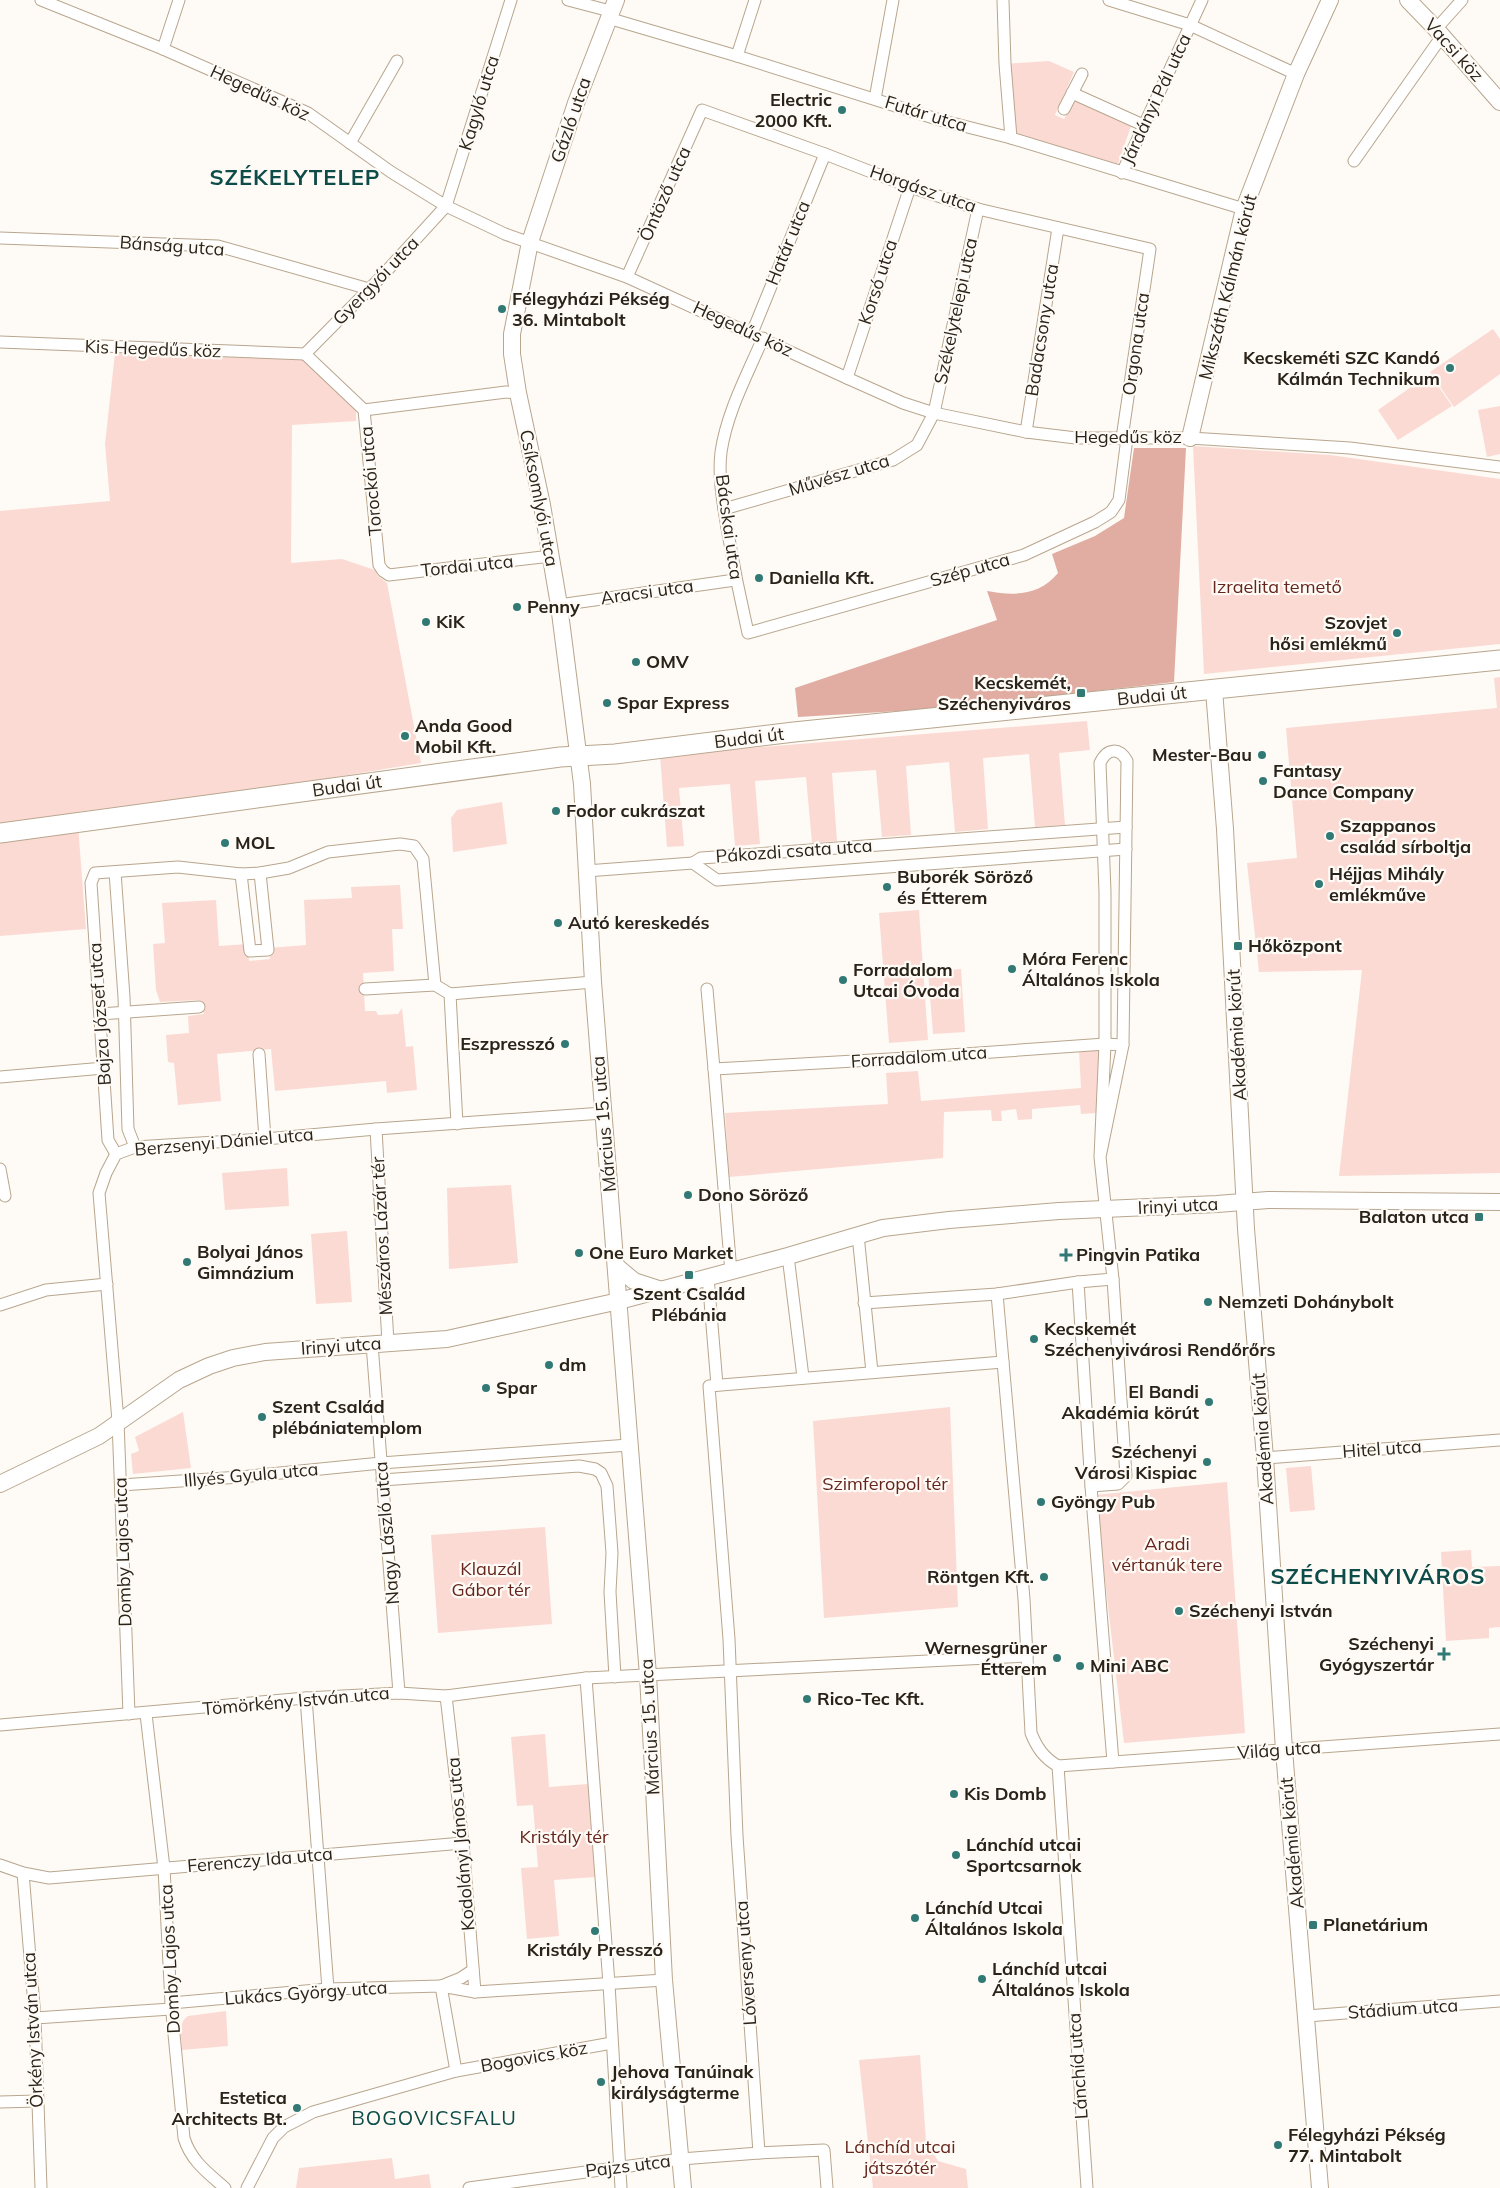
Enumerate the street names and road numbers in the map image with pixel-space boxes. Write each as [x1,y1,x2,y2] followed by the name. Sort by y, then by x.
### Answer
[1420,13,1489,86] street label: Vacsi köz
[1115,30,1196,168] street label: Járdányi Pál utca
[453,53,504,153] street label: Kagyló utca
[207,59,314,126] street label: Hegedűs köz
[545,74,596,166] street label: Gázló utca
[882,90,970,137] street label: Futár utca
[633,143,696,245] street label: Öntöző utca
[867,160,980,218] street label: Horgász utca
[1193,192,1262,382] street label: Mikszáth Kálmán körút
[760,197,815,288] street label: Határ utca
[119,230,225,261] street label: Bánság utca
[328,231,424,330] street label: Gyergyói utca
[853,236,902,327] street label: Korsó utca
[929,236,982,386] street label: Székelytelepi utca
[1020,262,1063,398] street label: Badacsony utca
[1117,291,1154,397] street label: Orgona utca
[690,295,797,362] street label: Hegedűs köz
[84,335,222,362] street label: Kis Hegedűs köz
[354,425,387,537] street label: Torockói utca
[1074,425,1182,448] street label: Hegedűs köz
[515,428,564,568] street label: Csíksomlyói utca
[786,448,892,501] street label: Művész utca
[711,473,748,581] street label: Bácskai utca
[927,547,1012,592] street label: Szép utca
[419,549,514,582] street label: Tordai utca
[599,574,695,609] street label: Aracsi utca
[1116,680,1188,711] street label: Budai út
[713,722,785,753] street label: Budai út
[311,769,383,802] street label: Budai út
[715,834,873,867] street label: Pákozdi csata utca
[83,942,116,1086] street label: Bajza József utca
[1222,969,1251,1102] street label: Akadémia körút
[850,1040,988,1073] street label: Forradalom utca
[586,1055,621,1193] street label: Március 15. utca
[133,1122,314,1161] street label: Berzsenyi Dániel utca
[366,1156,397,1316] street label: Mészáros Lázár tér
[1137,1192,1219,1219] street label: Irinyi utca
[300,1331,382,1360] street label: Irinyi utca
[1246,1372,1279,1506] street label: Akadémia körút
[1342,1434,1422,1463] street label: Hitel utca
[183,1457,319,1492] street label: Illyés Gyula utca
[369,1460,404,1606] street label: Nagy László utca
[108,1477,137,1627] street label: Domby Lajos utca
[634,1658,665,1796] street label: Március 15. utca
[201,1681,390,1720] street label: Tömörkény István utca
[1236,1735,1322,1764] street label: Világ utca
[441,1756,480,1932] street label: Kodolányi János utca
[1274,1776,1309,1910] street label: Akadémia körút
[186,1842,334,1877] street label: Ferenczy Ida utca
[154,1884,185,2034] street label: Domby Lajos utca
[730,1900,761,2026] street label: Lóverseny utca
[17,1952,48,2108] street label: Örkény István utca
[224,1975,388,2010] street label: Lukács György utca
[1347,1993,1459,2024] street label: Stádium utca
[1062,2012,1093,2120] street label: Lánchíd utca
[479,2036,589,2077] street label: Bogovics köz
[584,2149,672,2182] street label: Pajzs utca

